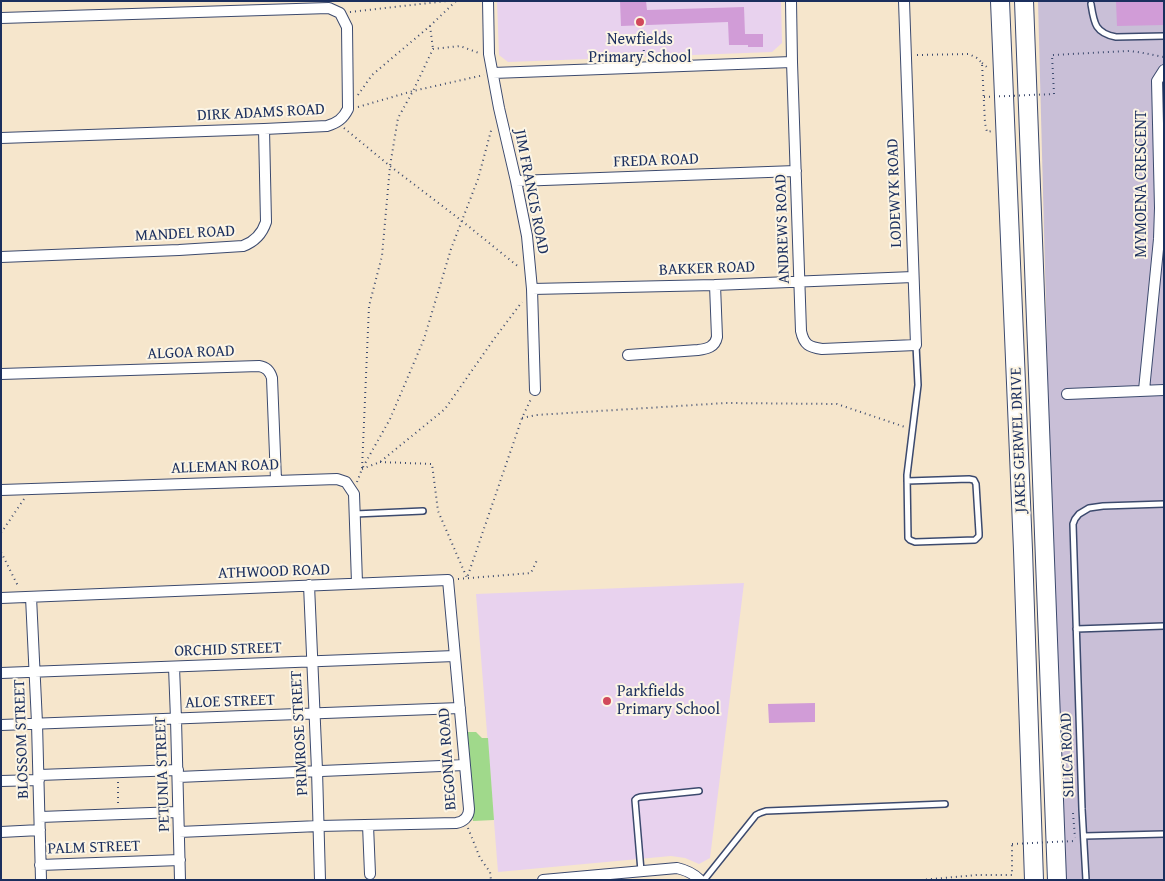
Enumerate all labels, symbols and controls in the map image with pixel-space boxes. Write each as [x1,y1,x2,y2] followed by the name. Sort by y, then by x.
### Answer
[634,16,646,28] marker: Newfields Primary School
[589,30,691,68] place label: Newfields Primary School
[197,100,325,126] street label: DIRK ADAMS ROAD
[1132,110,1152,258] street label: MYMOENA CRESCENT
[509,128,553,256] street label: JIM FRANCIS ROAD
[883,138,907,248] street label: LODEWYK ROAD
[613,150,699,172] street label: FREDA ROAD
[771,174,795,284] street label: ANDREWS ROAD
[134,222,236,246] street label: MANDEL ROAD
[658,258,756,280] street label: BAKKER ROAD
[147,342,235,364] street label: ALGOA ROAD
[1007,367,1031,513] street label: JAKES GERWEL DRIVE
[171,456,279,478] street label: ALLEMAN ROAD
[218,560,330,584] street label: ATHWOOD ROAD
[174,639,282,661] street label: ORCHID STREET
[287,670,313,796] street label: PRIMROSE STREET
[10,679,34,799] street label: BLOSSOM STREET
[617,682,720,720] place label: Parkfields Primary School
[185,691,275,713] street label: ALOE STREET
[601,695,613,707] marker: Parkfields Primary School
[435,707,461,811] street label: BEGONIA ROAD
[1057,712,1079,798] street label: SILICA ROAD
[151,716,175,832] street label: PETUNIA STREET
[47,837,141,859] street label: PALM STREET

